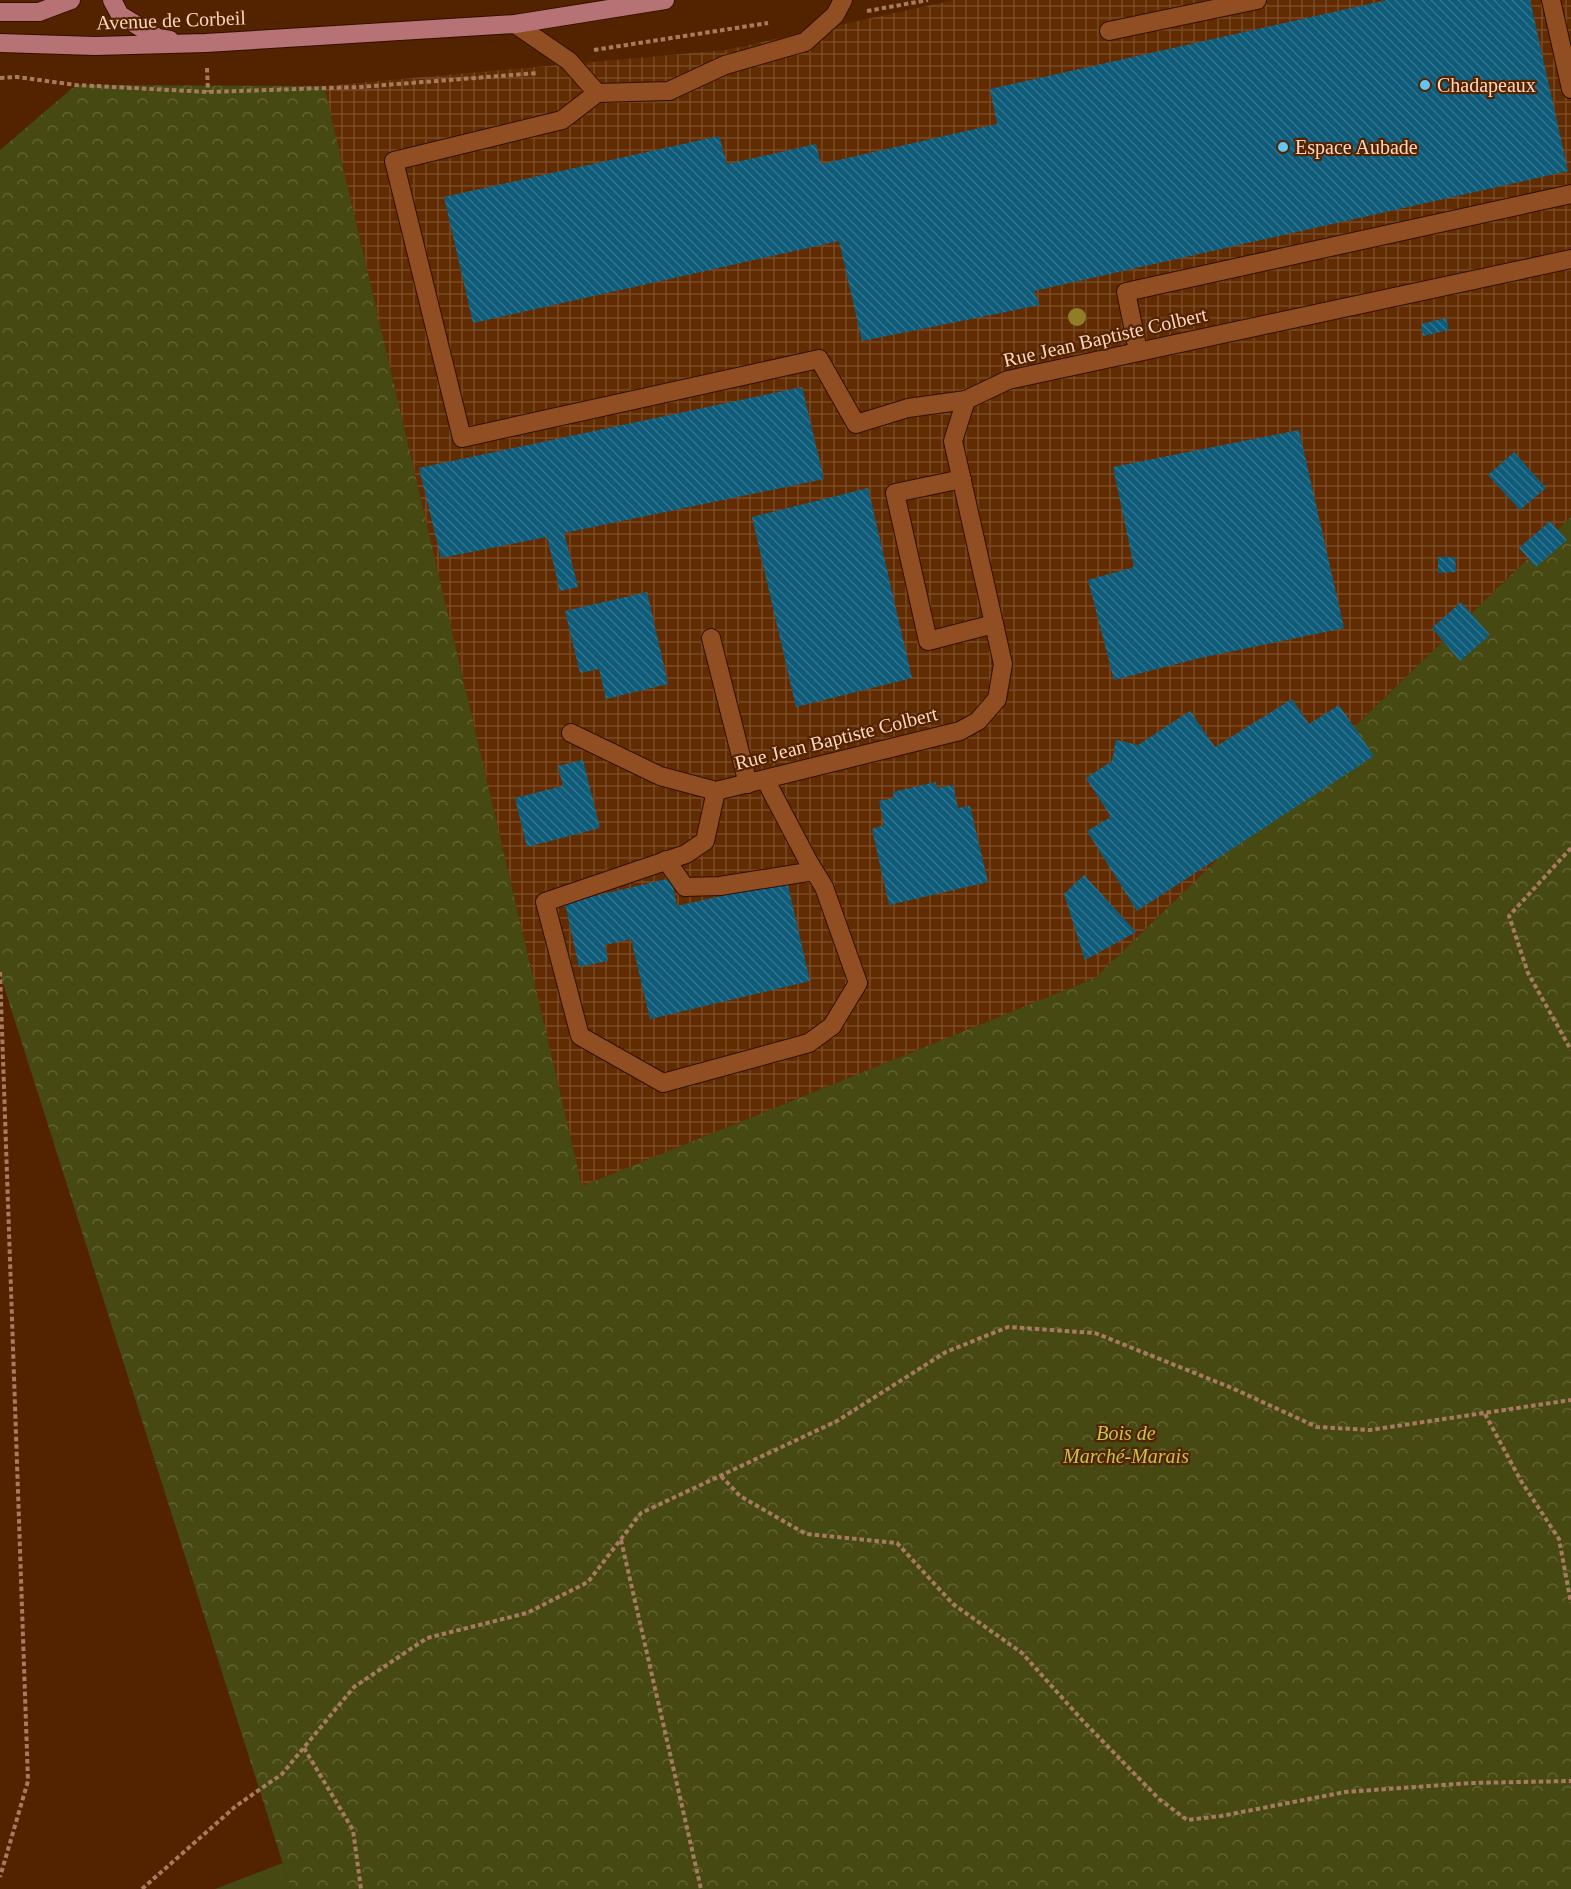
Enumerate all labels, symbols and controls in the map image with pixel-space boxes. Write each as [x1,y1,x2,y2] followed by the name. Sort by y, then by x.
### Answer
[96,6,247,34] street label: Avenue de Corbeil
[1437,74,1536,97] place label: Chadapeaux
[1418,78,1432,92] marker: Chadapeaux
[1295,136,1418,159] place label: Espace Aubade
[1276,140,1290,154] marker: Espace Aubade
[1001,303,1210,372] street label: Rue Jean Baptiste Colbert
[732,702,940,775] street label: Rue Jean Baptiste Colbert
[1062,1422,1189,1467] park label: Bois de Marché-Marais

